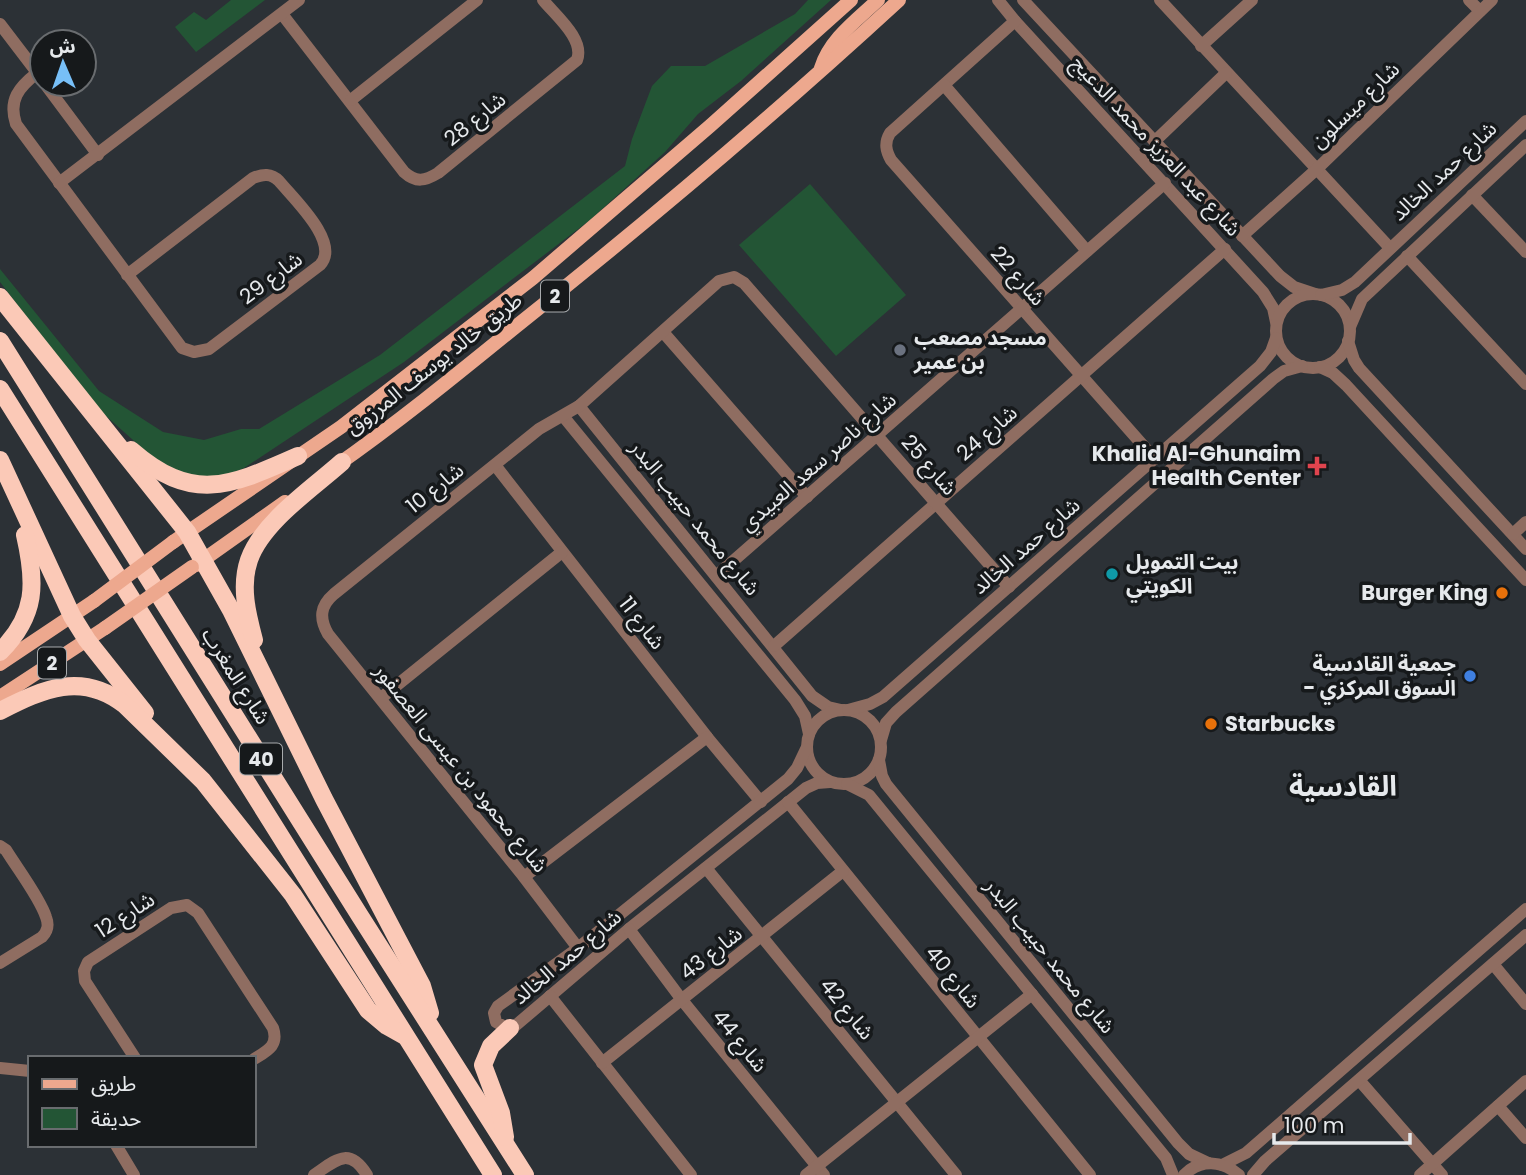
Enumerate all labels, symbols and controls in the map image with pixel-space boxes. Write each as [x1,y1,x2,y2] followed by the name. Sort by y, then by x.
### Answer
[28,28,98,98] north arrow
[49,33,76,60] text: ش
[1064,49,1248,243] street label: شارع عبد العزيز محمد الدعيج
[1304,55,1406,155] street label: شارع ميسلون
[438,85,512,153] street label: شارع 28
[1385,114,1503,228] street label: شارع حمد الخالد
[983,239,1053,313] street label: شارع 22
[233,244,309,312] street label: شارع 29
[541,280,569,312] road number: 2
[339,285,528,442] street label: طريق خالد يوسف المرزوق
[913,323,1047,376] place label: مسجد مصعب بن عمير
[892,342,908,358] marker: مسجد مصعب بن عمير
[733,385,903,539] street label: شارع ناصر سعد العبيدي
[950,398,1024,468] street label: شارع 24
[894,428,964,502] street label: شارع 25
[622,433,767,602] street label: شارع محمد حبيب البدر
[1092,439,1301,492] place label: Khalid Al-Ghunaim Health Center
[400,455,470,521] street label: شارع 10
[1307,456,1327,476] marker: Khalid Al-Ghunaim Health Center
[965,491,1087,601] street label: شارع حمد الخالد
[1126,547,1239,603] place label: بيت التمويل الكويتي
[1104,566,1120,582] marker: بيت التمويل الكويتي
[1361,578,1488,607] place label: Burger King
[1494,585,1510,601] marker: Burger King
[612,590,672,656] street label: شارع 11
[194,622,278,730] street label: شارع المغرب
[38,648,66,678] road number: 2
[1303,649,1456,705] place label: جمعية القادسية - السوق المركزي
[366,656,555,879] street label: شارع محمود بن عيسى العصفور
[1462,668,1478,684] marker: جمعية القادسية - السوق المركزي
[1225,709,1336,738] place label: Starbucks
[1203,716,1219,732] marker: Starbucks
[240,744,282,774] road number: 40
[1289,767,1397,806] district label: القادسية
[977,871,1122,1040] street label: شارع محمد حبيب البدر
[89,885,161,945] street label: شارع 12
[506,902,628,1012] street label: شارع حمد الخالد
[673,919,749,987] street label: شارع 43
[918,939,988,1015] street label: شارع 40
[813,972,881,1046] street label: شارع 42
[705,1003,775,1079] street label: شارع 44
[28,1056,256,1147] legend
[91,1069,136,1098] text: طريق
[1274,1102,1410,1146] scale bar
[91,1104,141,1133] text: حديقة
[1284,1111,1344,1140] text: 100 m

